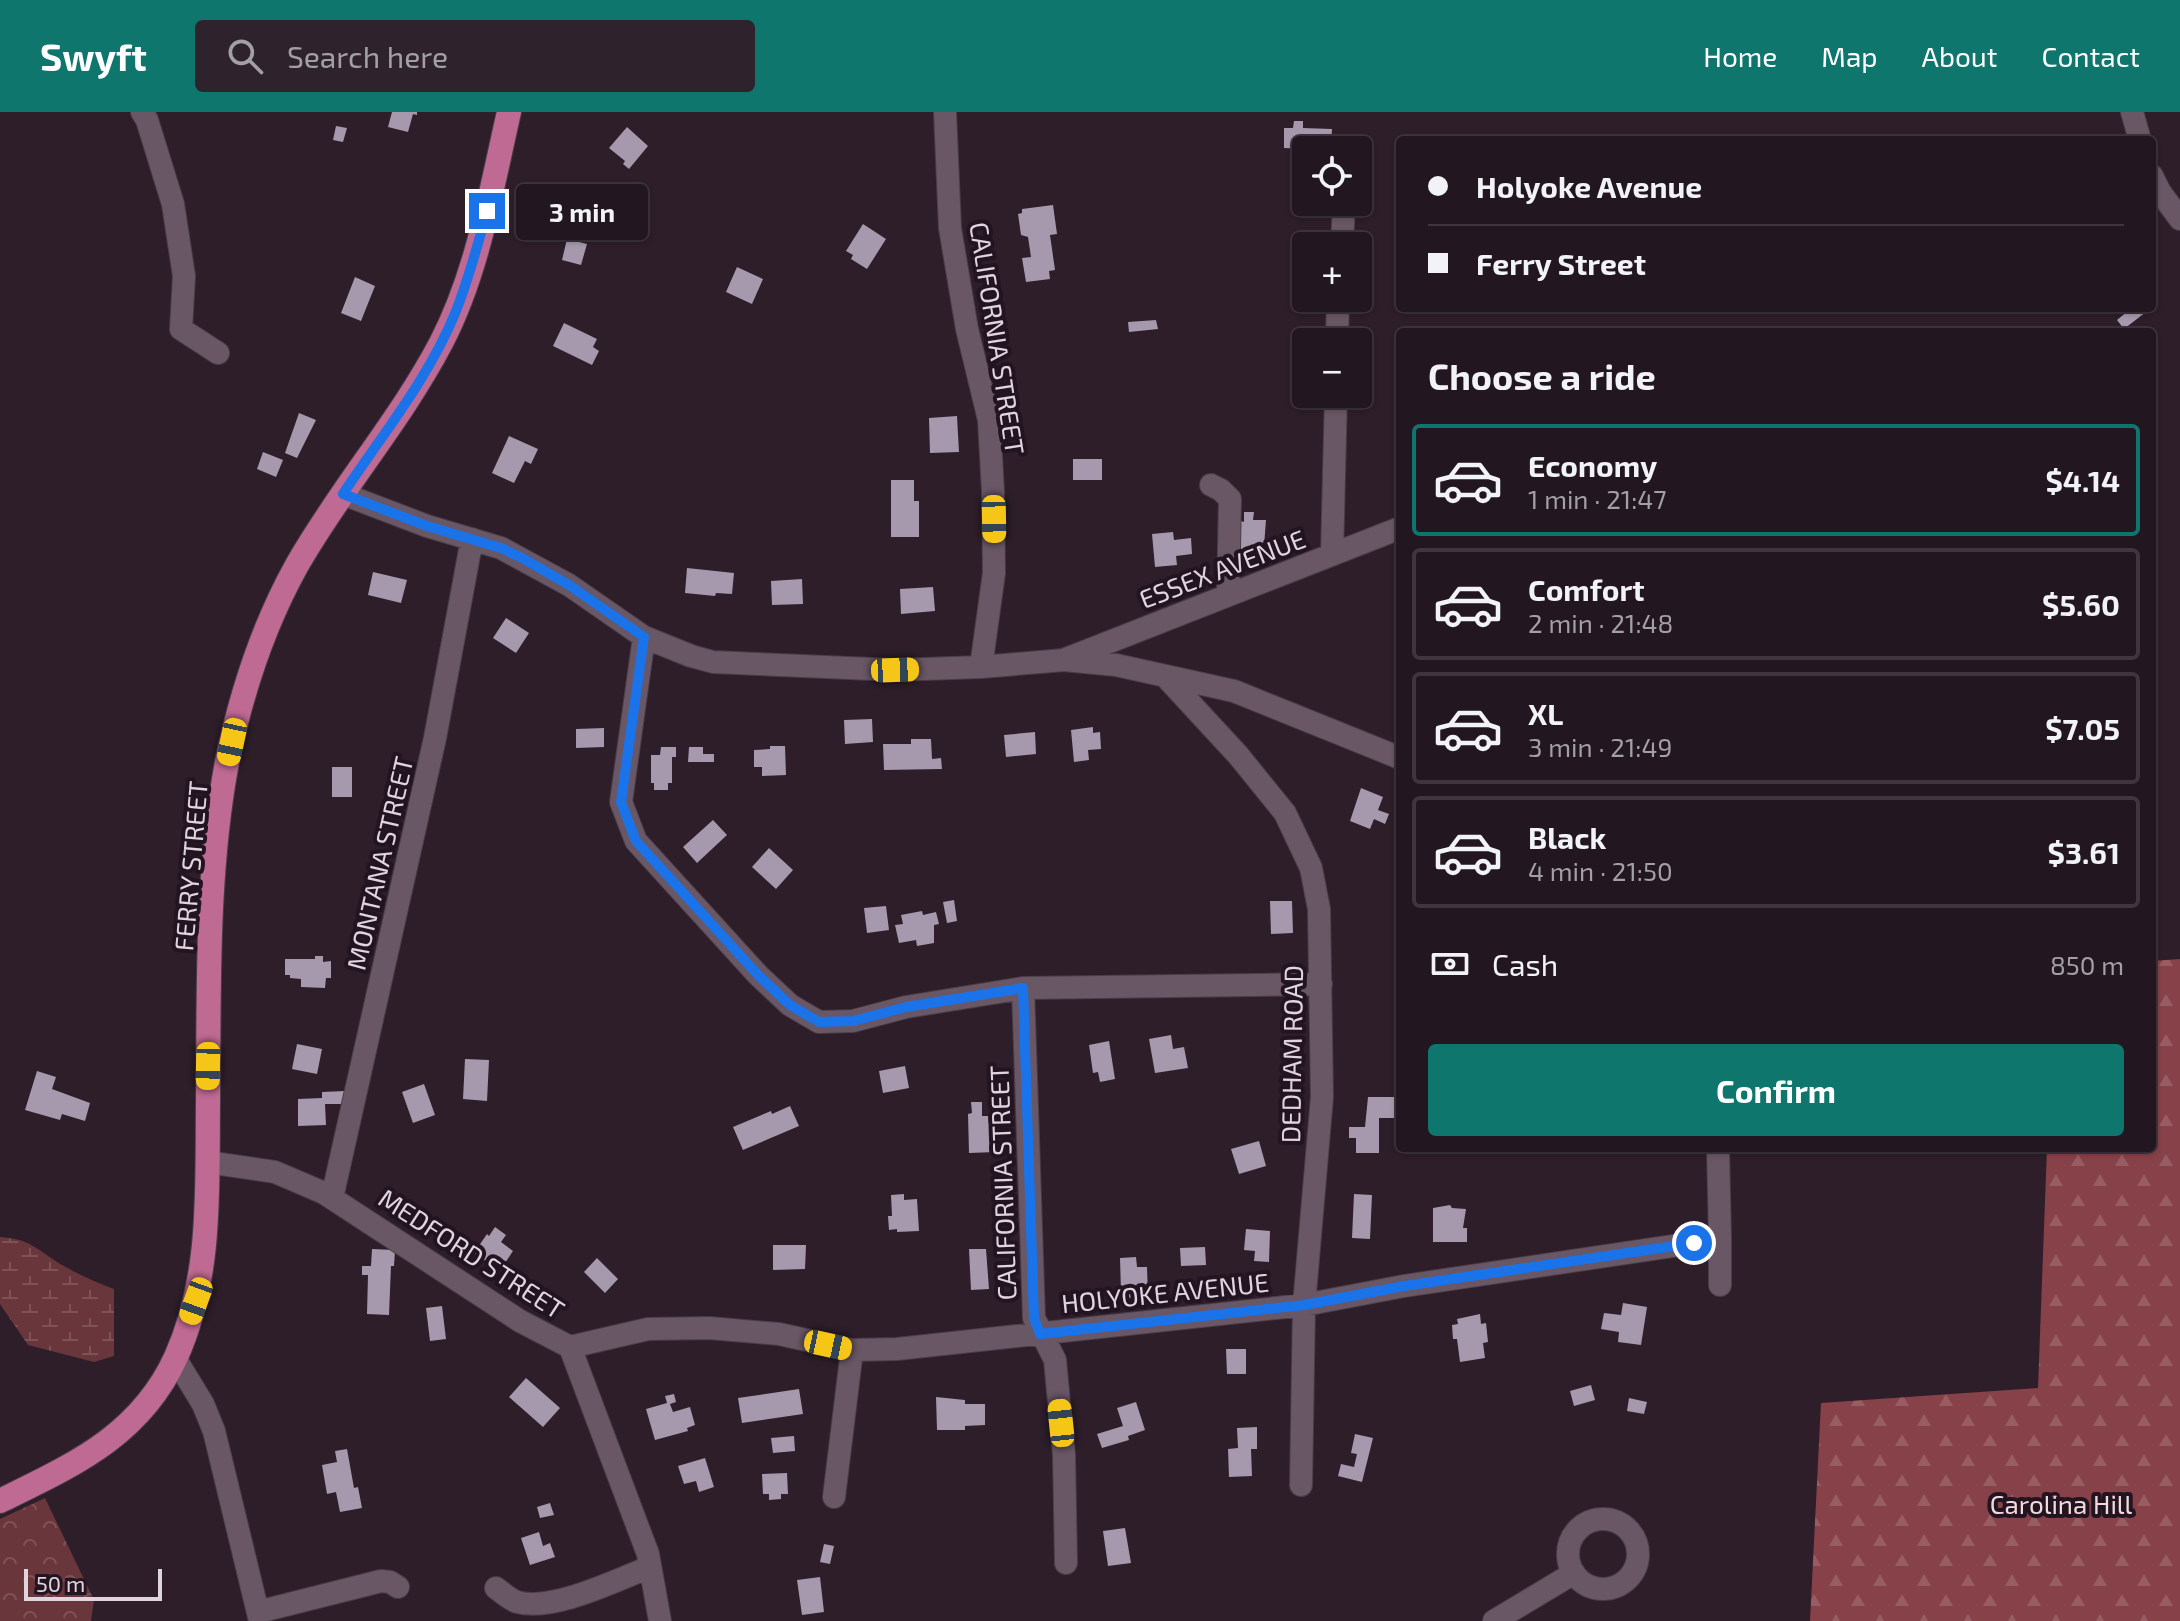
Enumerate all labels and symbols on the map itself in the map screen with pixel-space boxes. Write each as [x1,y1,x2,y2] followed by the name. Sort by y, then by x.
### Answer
[515,183,647,239] callout: 3 min
[469,193,505,229] route end
[964,220,1032,456] street label: CALIFORNIA STREET
[982,495,1006,543] car
[1135,522,1309,614] street label: ESSEX AVENUE
[871,657,919,683] car
[215,716,249,768] car
[339,753,419,973] street label: MONTANA STREET
[167,780,213,952] street label: FERRY STREET
[1274,965,1308,1143] street label: DEDHAM ROAD
[196,1042,220,1090] car
[982,1065,1022,1301] street label: CALIFORNIA STREET
[373,1181,571,1325] street label: MEDFORD STREET
[1676,1225,1712,1261] route start
[1060,1266,1270,1318] street label: HOLYOKE AVENUE
[177,1274,215,1328] car
[802,1328,854,1362] car
[1047,1398,1075,1448] car
[1990,1488,2133,1519] park label: Carolina Hill
[24,1565,162,1601] scale bar

